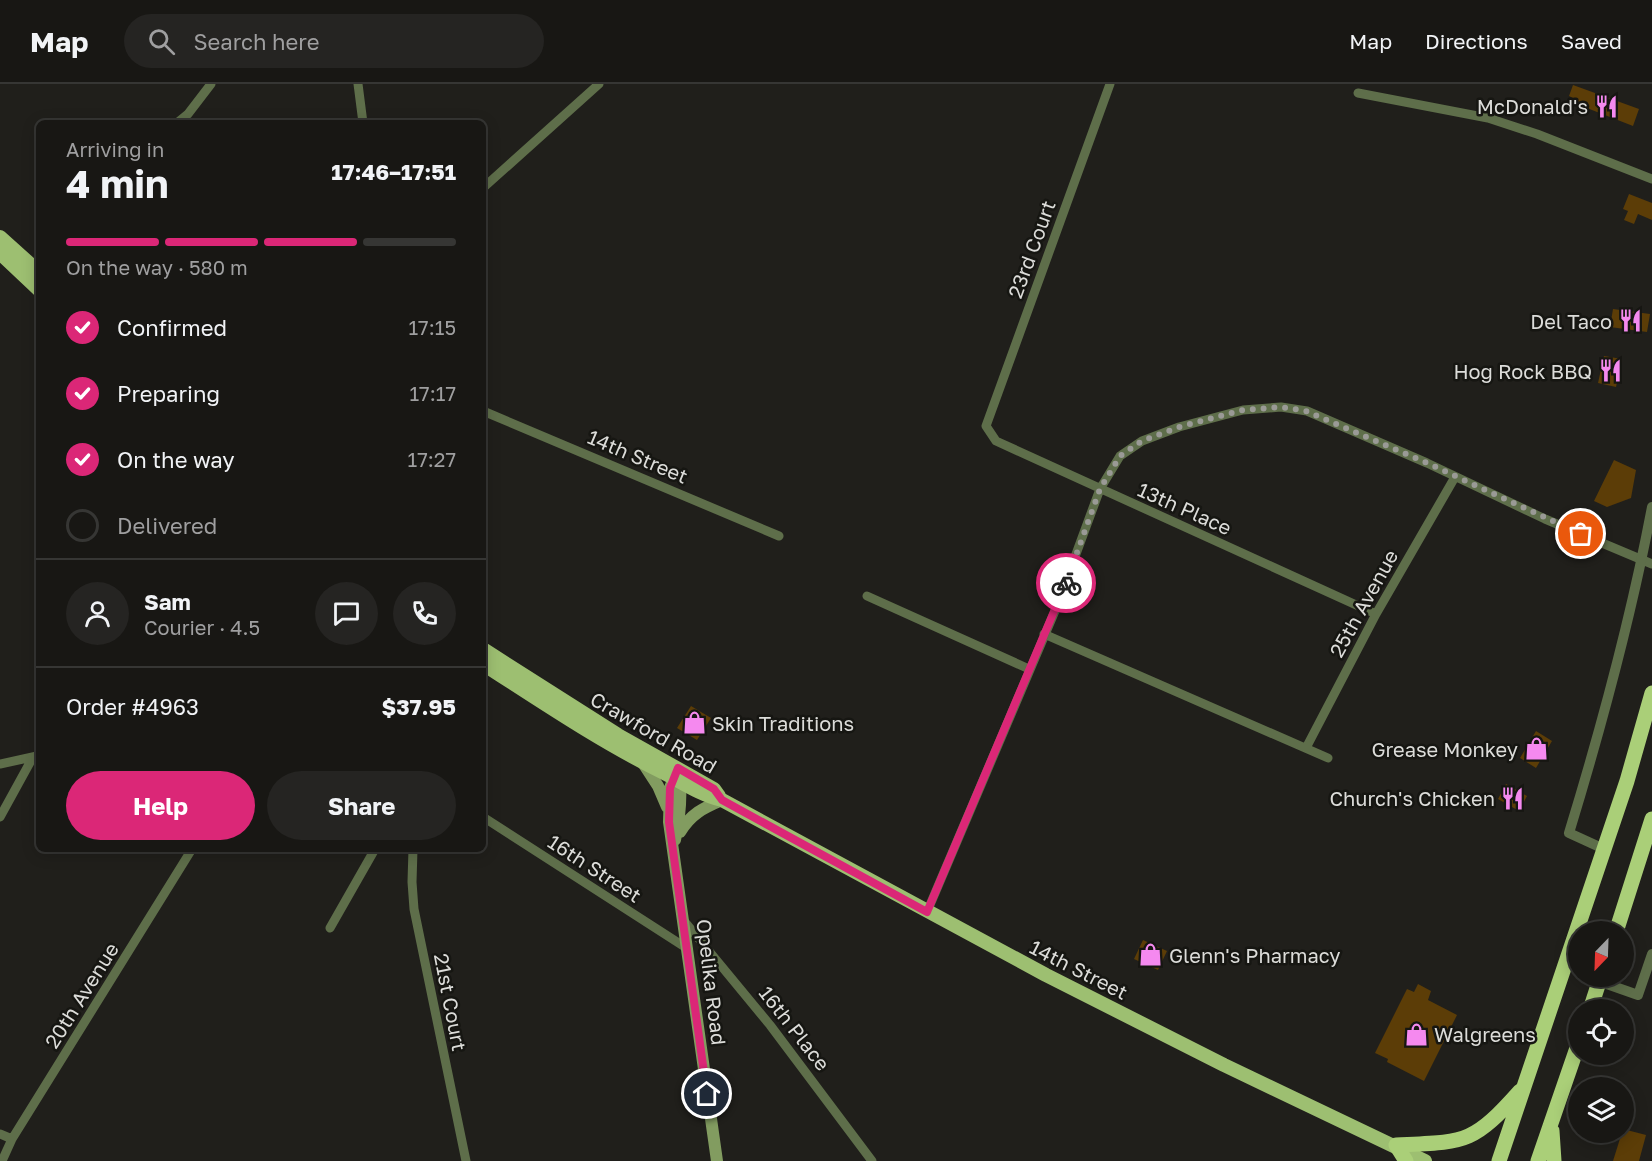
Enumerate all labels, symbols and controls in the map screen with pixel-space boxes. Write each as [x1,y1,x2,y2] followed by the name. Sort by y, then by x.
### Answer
[124,14,544,68] search box
[30,25,88,58] text: Map
[145,25,178,58] icon: search
[193,28,319,55] text: Search here
[1349,28,1392,54] text: Map
[1425,28,1528,54] text: Directions
[1561,28,1622,54] text: Saved
[1593,93,1619,119] restaurant icon: McDonald's
[1477,94,1588,118] place label: McDonald's
[66,137,164,161] text: Arriving in
[331,158,456,185] text: 17:46–17:51
[66,160,169,207] text: 4 min
[1002,197,1060,301] street label: 23rd Court
[66,255,248,279] text: On the way · 580 m
[1617,308,1643,334] restaurant icon: Del Taco
[1530,309,1612,333] place label: Del Taco
[66,311,99,344] icon: check
[117,314,227,341] text: Confirmed
[408,315,456,339] text: 17:15
[1597,358,1623,384] restaurant icon: Hog Rock BBQ
[1453,359,1592,383] place label: Hog Rock BBQ
[66,377,99,410] icon: check
[117,380,220,407] text: Preparing
[409,381,456,405] text: 17:17
[584,424,692,488] street label: 14th Street
[66,443,99,476] icon: check
[117,446,235,473] text: On the way
[408,447,456,471] text: 17:27
[1134,477,1236,539] street label: 13th Place
[1555,508,1606,559] pin
[117,512,217,539] text: Delivered
[1564,517,1597,550] icon: bag
[1324,545,1402,661] street label: 25th Avenue
[1036,553,1096,613] courier
[1050,567,1083,600] icon: bike
[66,582,129,645] button: person
[315,582,378,645] button: chat
[393,582,456,645] button: phone
[144,588,191,615] text: Sam
[144,615,260,639] text: Courier · 4.5
[587,686,721,778] street label: Crawford Road
[66,693,199,720] text: Order #4963
[381,693,456,720] text: $37.95
[681,710,707,736] shop icon: Skin Traditions
[712,711,854,735] place label: Skin Traditions
[1523,736,1549,762] shop icon: Grease Monkey
[1371,737,1518,761] place label: Grease Monkey
[66,771,255,840] button: Help
[267,771,456,840] button: Share
[1500,785,1526,811] restaurant icon: Church's Chicken
[1329,786,1495,810] place label: Church's Chicken
[544,829,646,907] street label: 16th Street
[692,918,732,1046] street label: Opelika Road
[1568,921,1634,987] north arrow
[1568,921,1634,1143] map controls
[1026,934,1132,1004] street label: 14th Street
[39,938,123,1052] street label: 20th Avenue
[1138,942,1164,968] shop icon: Glenn's Pharmacy
[1169,943,1341,967] place label: Glenn's Pharmacy
[430,951,472,1053] street label: 21st Court
[755,981,835,1075] street label: 16th Place
[1568,999,1634,1065] button: locate
[1403,1021,1429,1047] shop icon: Walgreens
[1434,1022,1536,1046] place label: Walgreens
[681,1068,732,1119] pin
[690,1077,723,1110] icon: home
[1568,1077,1634,1143] button: layers

